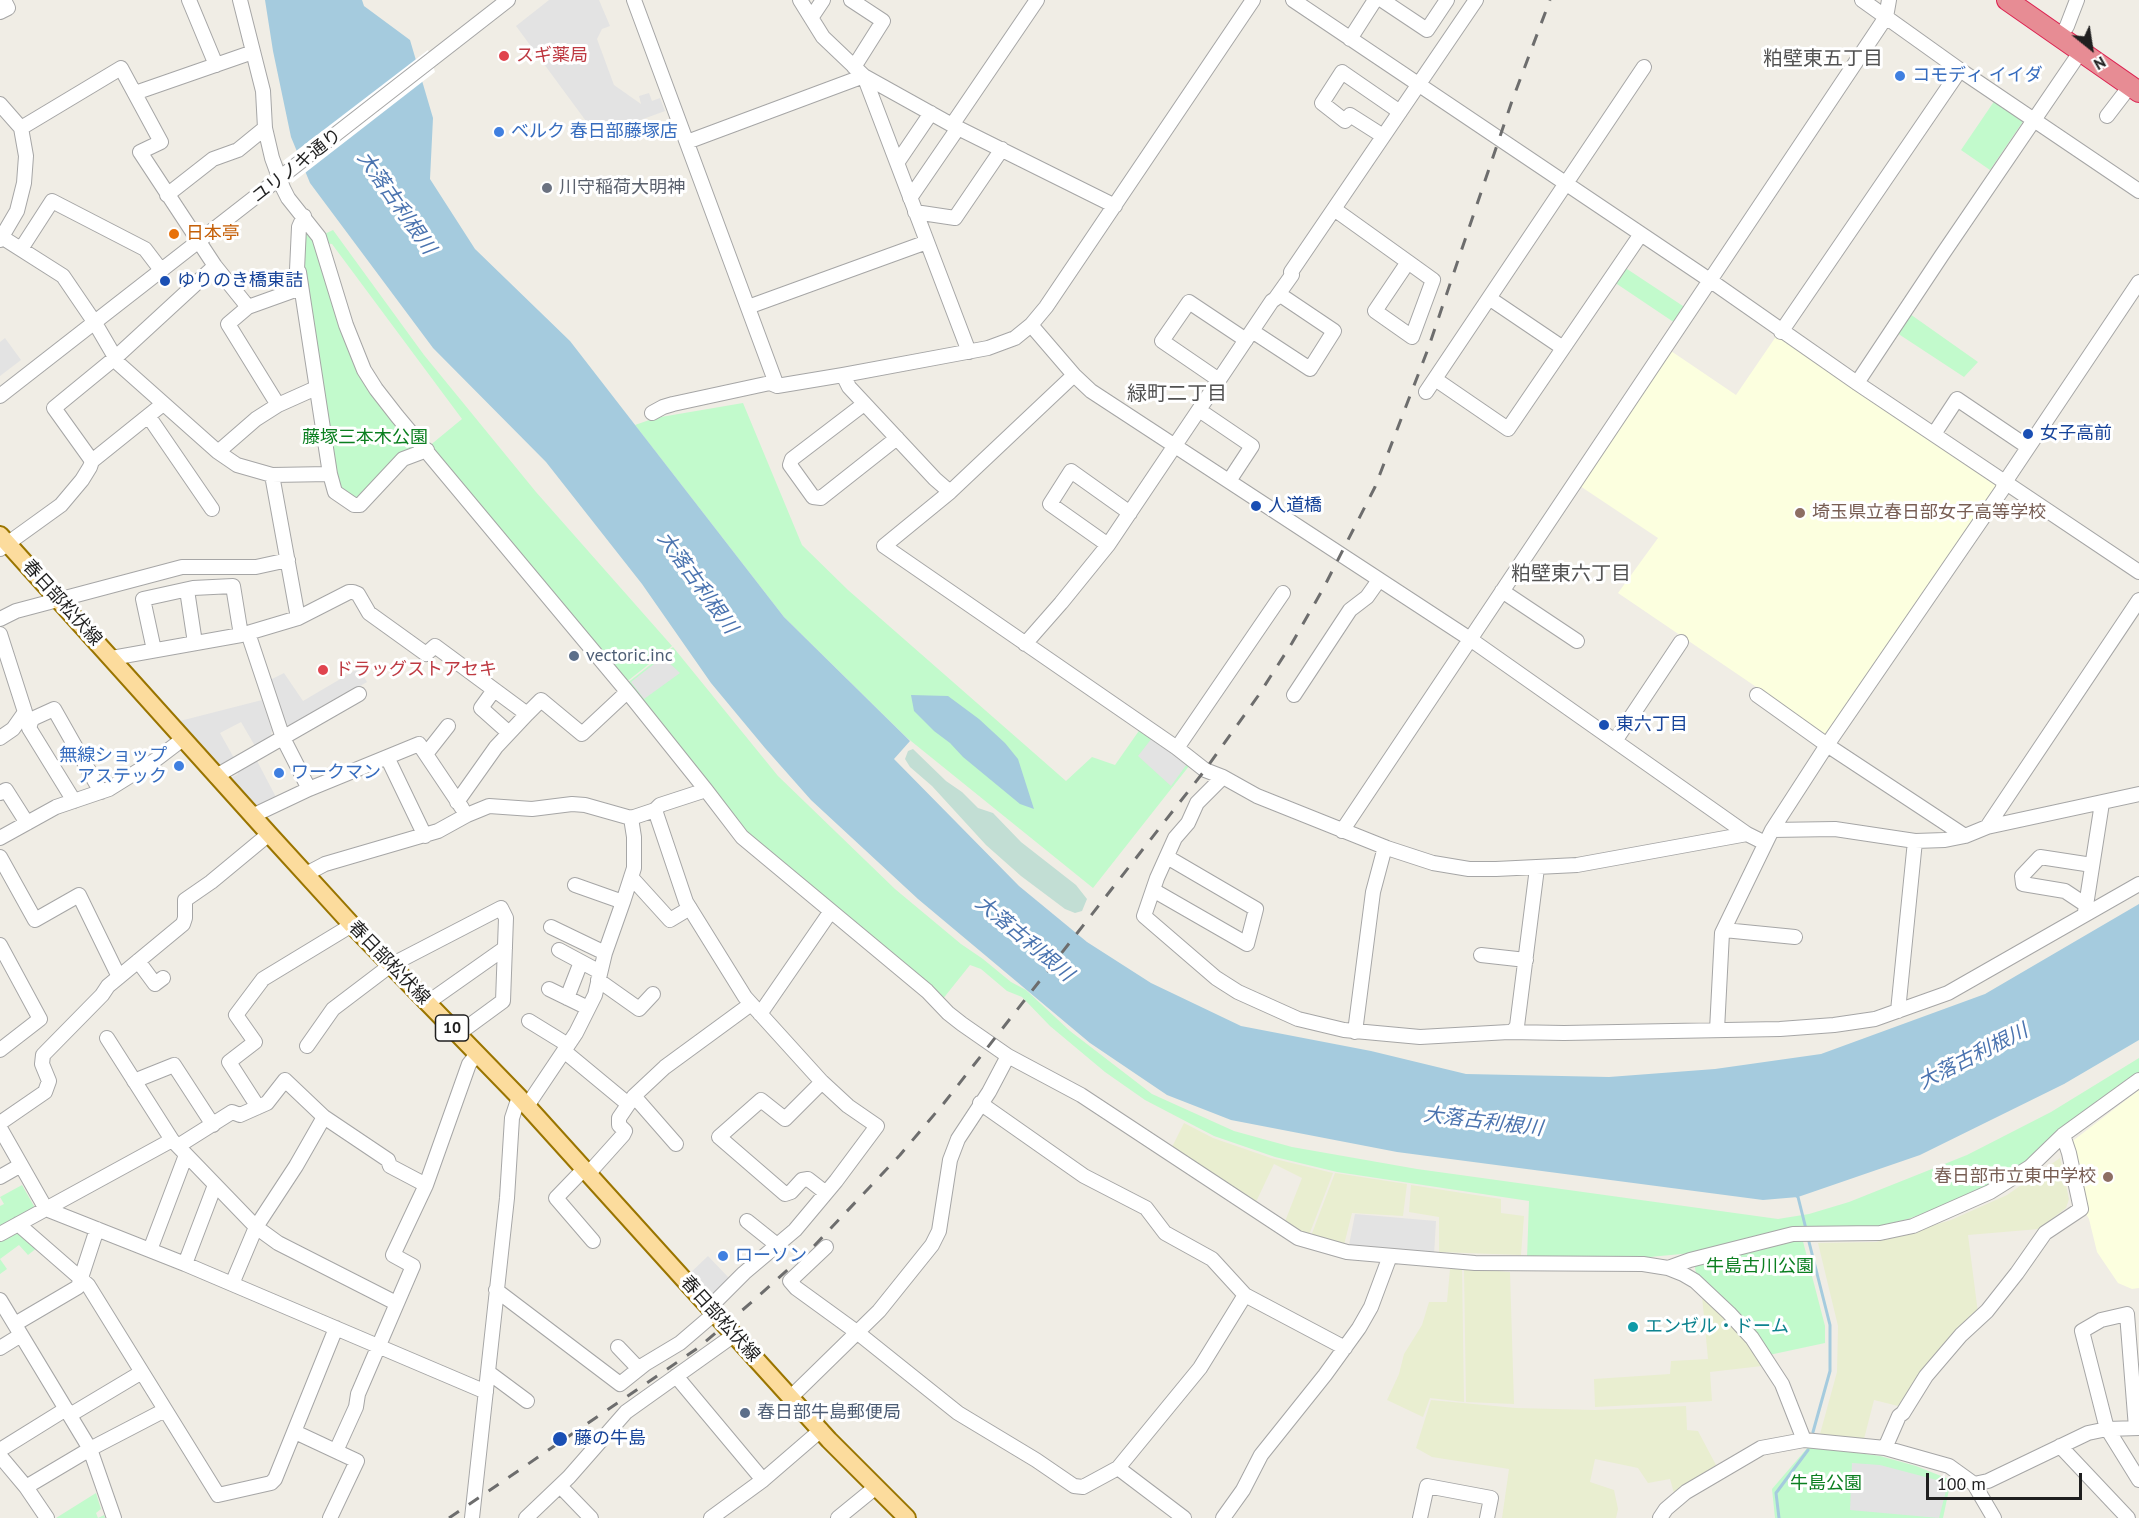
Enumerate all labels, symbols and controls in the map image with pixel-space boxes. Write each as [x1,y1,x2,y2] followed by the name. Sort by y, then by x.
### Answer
[2061,18,2121,78] north arrow
[516,45,588,67] place label: スギ薬局
[1763,47,1883,71] district label: 粕壁東五丁目
[497,49,511,63] marker: スギ薬局
[2090,52,2110,75] text: N
[1912,65,2043,87] place label: コモディ イイダ
[1893,69,1907,83] marker: コモディ イイダ
[511,121,678,143] place label: ベルク 春日部藤塚店
[248,124,346,208] street label: ユリノキ通り
[492,125,506,139] marker: ベルク 春日部藤塚店
[352,147,440,259] water label: 大落古利根川
[559,177,685,199] place label: 川守稲荷大明神
[540,181,554,195] marker: 川守稲荷大明神
[186,223,240,245] place label: 日本亭
[167,227,181,241] marker: 日本亭
[177,270,303,292] place label: ゆりのき橋東詰
[158,274,172,288] marker: ゆりのき橋東詰
[1127,382,1227,406] district label: 緑町二丁目
[2040,423,2112,445] place label: 女子高前
[302,427,428,449] park label: 藤塚三本木公園
[2021,427,2035,441] marker: 女子高前
[1268,495,1322,517] place label: 人道橋
[1249,499,1263,513] marker: 人道橋
[1812,502,2046,524] place label: 埼玉県立春日部女子高等学校
[1793,506,1807,520] marker: 埼玉県立春日部女子高等学校
[652,527,742,639] water label: 大落古利根川
[18,556,106,650] street label: 春日部松伏線
[1511,562,1631,586] district label: 粕壁東六丁目
[586,645,673,667] place label: vectoric.inc
[567,649,581,663] marker: vectoric.inc
[335,659,497,681] place label: ドラッグストアセキ
[316,663,330,677] marker: ドラッグストアセキ
[1616,714,1688,736] place label: 東六丁目
[1597,718,1611,732] marker: 東六丁目
[59,745,167,788] place label: 無線ショップ アステック
[172,759,186,773] marker: 無線ショップ アステック
[291,762,381,784] place label: ワークマン
[272,766,286,780] marker: ワークマン
[970,891,1078,987] water label: 大落古利根川
[344,917,434,1009] street label: 春日部松伏線
[436,1015,468,1041] road number: 10
[1914,1019,2032,1095] water label: 大落古利根川
[1422,1103,1544,1141] water label: 大落古利根川
[1934,1166,2096,1188] place label: 春日部市立東中学校
[2101,1170,2115,1184] marker: 春日部市立東中学校
[735,1245,807,1267] place label: ローソン
[716,1249,730,1263] marker: ローソン
[1706,1256,1814,1278] park label: 牛島古川公園
[676,1272,764,1366] street label: 春日部松伏線
[1645,1316,1789,1338] place label: エンゼル・ドーム
[1626,1320,1640,1334] marker: エンゼル・ドーム
[757,1402,901,1424] place label: 春日部牛島郵便局
[738,1406,752,1420] marker: 春日部牛島郵便局
[574,1428,646,1450] place label: 藤の牛島
[551,1430,569,1448] marker: 藤の牛島
[1929,1461,2085,1499] scale bar
[1937,1472,1986,1495] text: 100 m
[1790,1473,1862,1495] park label: 牛島公園

